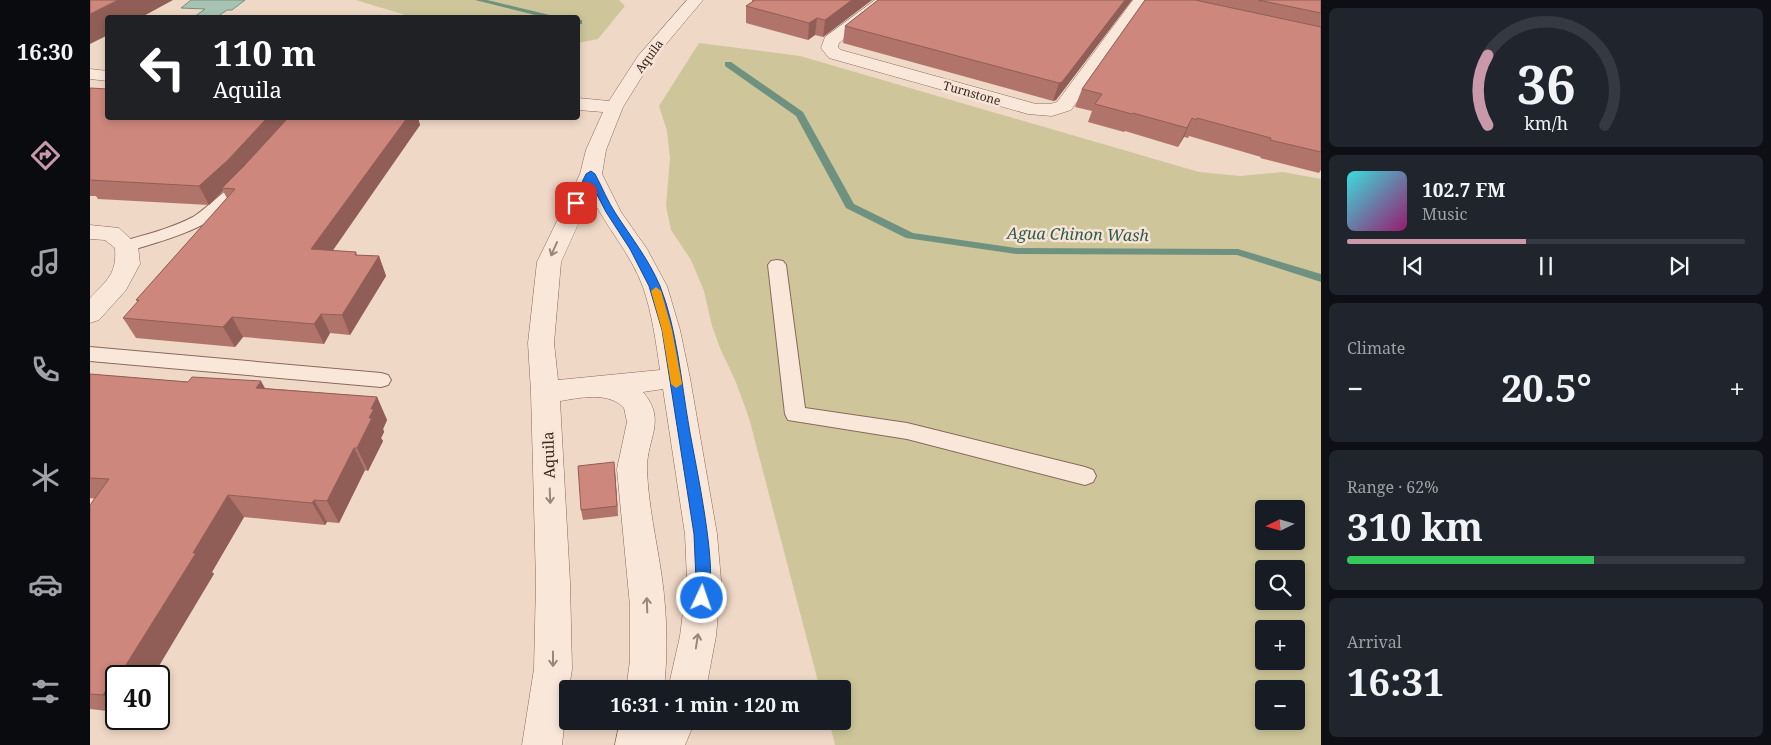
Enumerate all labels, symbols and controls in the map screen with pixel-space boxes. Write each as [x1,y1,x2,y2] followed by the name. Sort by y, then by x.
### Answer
[213,29,316,76] text: 110 m
[130,35,195,100] icon: left
[17,36,73,66] text: 16:30
[631,36,667,76] street label: Aquila
[1517,48,1575,119] text: 36
[213,74,282,104] text: Aquila
[941,77,1003,109] street label: Turnstone
[1524,111,1568,135] text: km/h
[28,138,63,173] icon: directions
[1422,177,1505,203] text: 102.7 FM
[555,182,597,224] pin
[562,189,590,217] icon: arrive
[1422,203,1467,225] text: Music
[1006,222,1150,246] water label: Agua Chinon Wash
[549,241,559,256] one-way arrow
[28,245,63,280] icon: music
[1399,252,1427,280] icon: previous
[1532,252,1560,280] icon: pause
[1665,252,1693,280] icon: next
[1347,337,1405,359] text: Climate
[28,352,63,387] icon: phone
[1501,361,1592,413] text: 20.5°
[1347,369,1363,407] text: −
[1729,369,1745,407] text: +
[537,431,559,479] street label: Aquila
[28,460,63,495] icon: climate
[1347,476,1439,498] text: Range · 62%
[545,488,554,504] one-way arrow
[1255,500,1305,550] north arrow
[1255,500,1305,730] map controls
[1347,500,1483,552] text: 310 km
[1255,560,1305,610] button: search
[28,567,63,602] icon: car
[675,571,727,623] position arrow
[642,598,651,614] one-way arrow
[1255,620,1305,670] button: +
[1347,631,1402,653] text: Arrival
[693,634,703,650] one-way arrow
[548,650,558,667] one-way arrow
[1347,655,1444,707] text: 16:31
[105,665,170,730] speed limit sign: 40
[28,674,63,709] icon: filters
[1255,680,1305,730] button: −
[610,692,800,718] text: 16:31 · 1 min · 120 m

